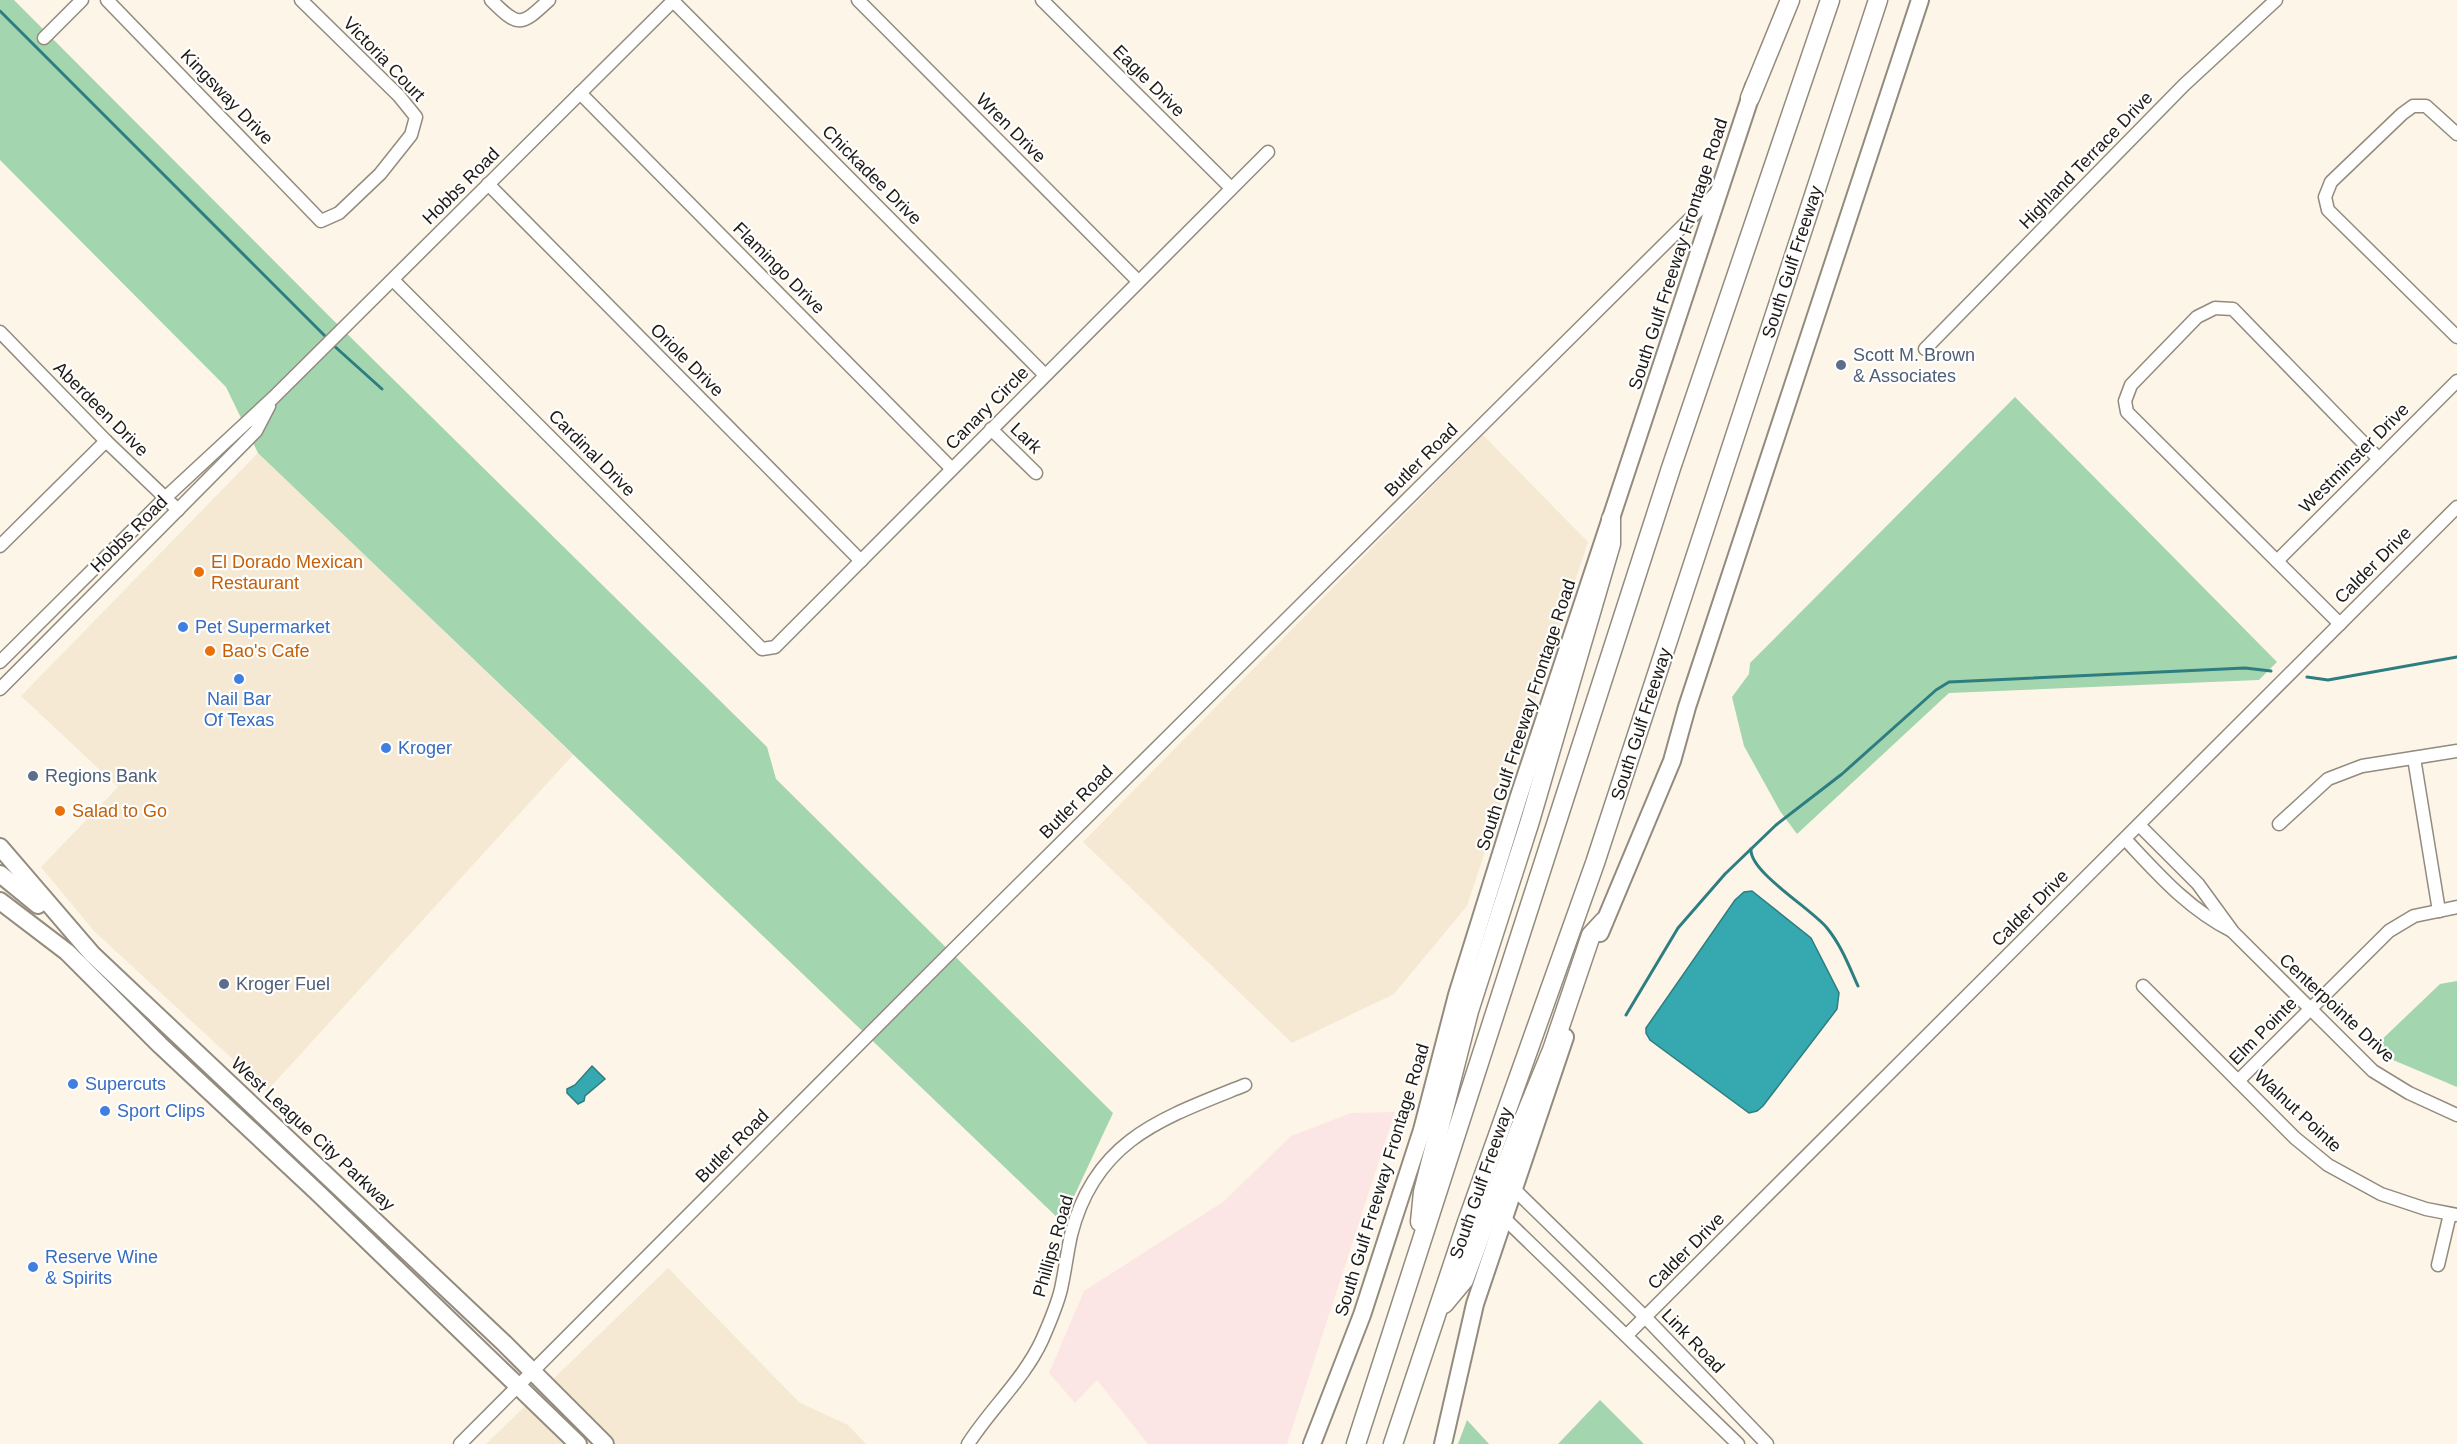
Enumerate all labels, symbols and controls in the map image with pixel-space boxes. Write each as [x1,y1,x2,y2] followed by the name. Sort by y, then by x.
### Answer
[339,13,429,105] street label: Victoria Court
[1109,41,1189,121] street label: Eagle Drive
[177,45,277,149] street label: Kingsway Drive
[2015,87,2157,233] street label: Highland Terrace Drive
[972,89,1050,167] street label: Wren Drive
[1625,116,1731,392] street label: South Gulf Freeway Frontage Road
[818,121,926,229] street label: Chickadee Drive
[419,144,503,228] street label: Hobbs Road
[1758,183,1826,341] street label: South Gulf Freeway
[729,218,829,318] street label: Flamingo Drive
[646,319,728,401] street label: Oriole Drive
[1853,345,1975,386] place label: Scott M. Brown & Associates
[50,358,152,460] street label: Aberdeen Drive
[1834,358,1848,372] marker: Scott M. Brown & Associates
[941,362,1033,454] street label: Canary Circle
[2295,399,2413,517] street label: Westminster Drive
[545,406,639,500] street label: Cardinal Drive
[1006,419,1046,458] street label: Lark
[1380,419,1462,501] street label: Butler Road
[87,492,171,576] street label: Hobbs Road
[2331,523,2415,607] street label: Calder Drive
[211,552,363,593] place label: El Dorado Mexican Restaurant
[192,565,206,579] marker: El Dorado Mexican Restaurant
[1473,577,1579,853] street label: South Gulf Freeway Frontage Road
[195,617,330,637] place label: Pet Supermarket
[176,620,190,634] marker: Pet Supermarket
[222,641,310,661] place label: Bao's Cafe
[203,644,217,658] marker: Bao's Cafe
[1607,645,1675,803] street label: South Gulf Freeway
[232,672,246,686] marker: Nail Bar Of Texas
[204,689,274,730] place label: Nail Bar Of Texas
[398,738,452,758] place label: Kroger
[379,741,393,755] marker: Kroger
[1035,761,1117,843] street label: Butler Road
[45,766,158,786] place label: Regions Bank
[26,769,40,783] marker: Regions Bank
[72,801,167,821] place label: Salad to Go
[53,804,67,818] marker: Salad to Go
[1988,866,2072,950] street label: Calder Drive
[2275,950,2399,1066] street label: Centerpointe Drive
[236,974,330,994] place label: Kroger Fuel
[217,977,231,991] marker: Kroger Fuel
[2225,993,2301,1069] street label: Elm Pointe
[1331,1041,1433,1319] street label: South Gulf Freeway Frontage Road
[227,1053,399,1215] street label: West League City Parkway
[2250,1066,2346,1156] street label: Walnut Pointe
[85,1074,166,1094] place label: Supercuts
[66,1077,80,1091] marker: Supercuts
[117,1101,205,1121] place label: Sport Clips
[98,1104,112,1118] marker: Sport Clips
[691,1105,773,1187] street label: Butler Road
[1446,1105,1516,1261] street label: South Gulf Freeway
[1029,1193,1077,1299] street label: Phillips Road
[1644,1209,1728,1293] street label: Calder Drive
[45,1247,158,1288] place label: Reserve Wine & Spirits
[26,1260,40,1274] marker: Reserve Wine & Spirits
[1658,1305,1728,1377] street label: Link Road

